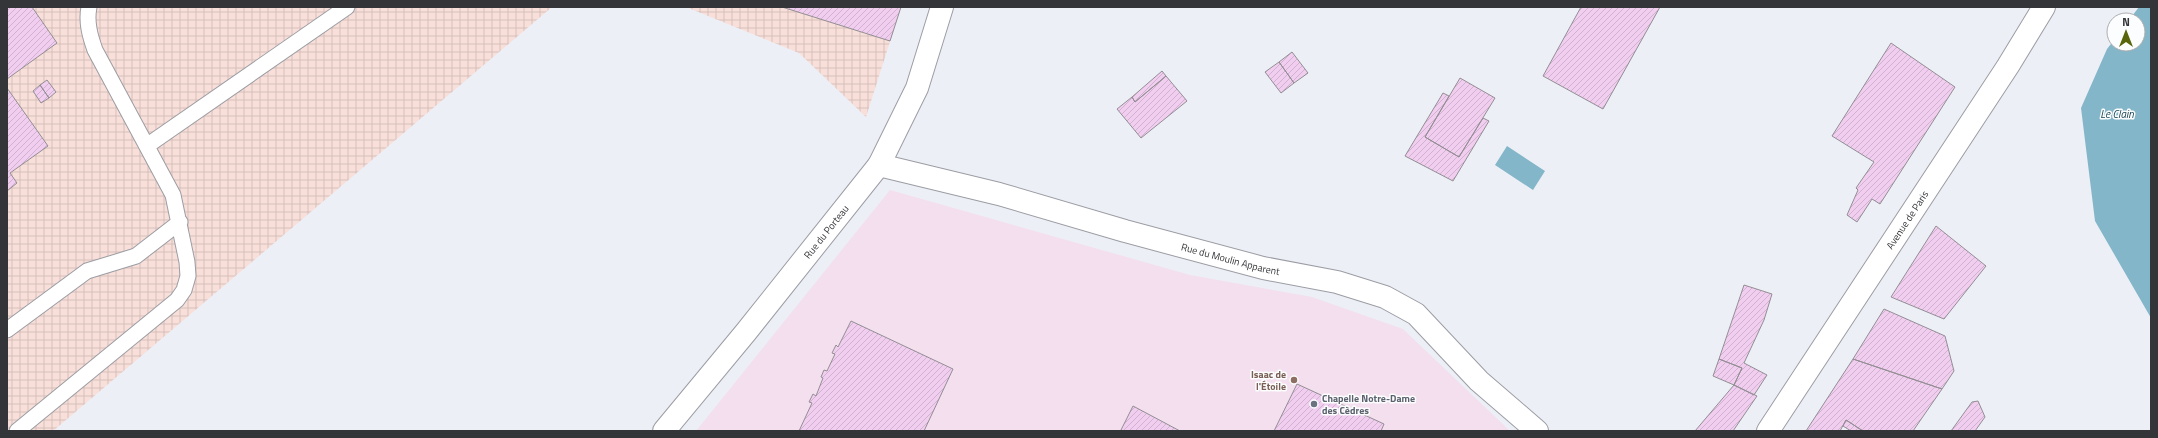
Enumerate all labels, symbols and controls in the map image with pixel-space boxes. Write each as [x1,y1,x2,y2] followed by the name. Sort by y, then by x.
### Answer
[2106,12,2146,52] north arrow
[2122,14,2130,30] text: N
[2100,106,2134,122] water label: Le Clain
[1883,187,1932,252] street label: Avenue de Paris
[800,202,853,262] street label: Rue du Porteau
[1179,239,1282,279] street label: Rue du Moulin Apparent
[1251,367,1286,394] place label: Isaac de l'Étoile
[1289,375,1299,385] marker: Isaac de l'Étoile
[1322,391,1415,418] place label: Chapelle Notre-Dame des Cèdres
[1309,399,1319,409] marker: Chapelle Notre-Dame des Cèdres

